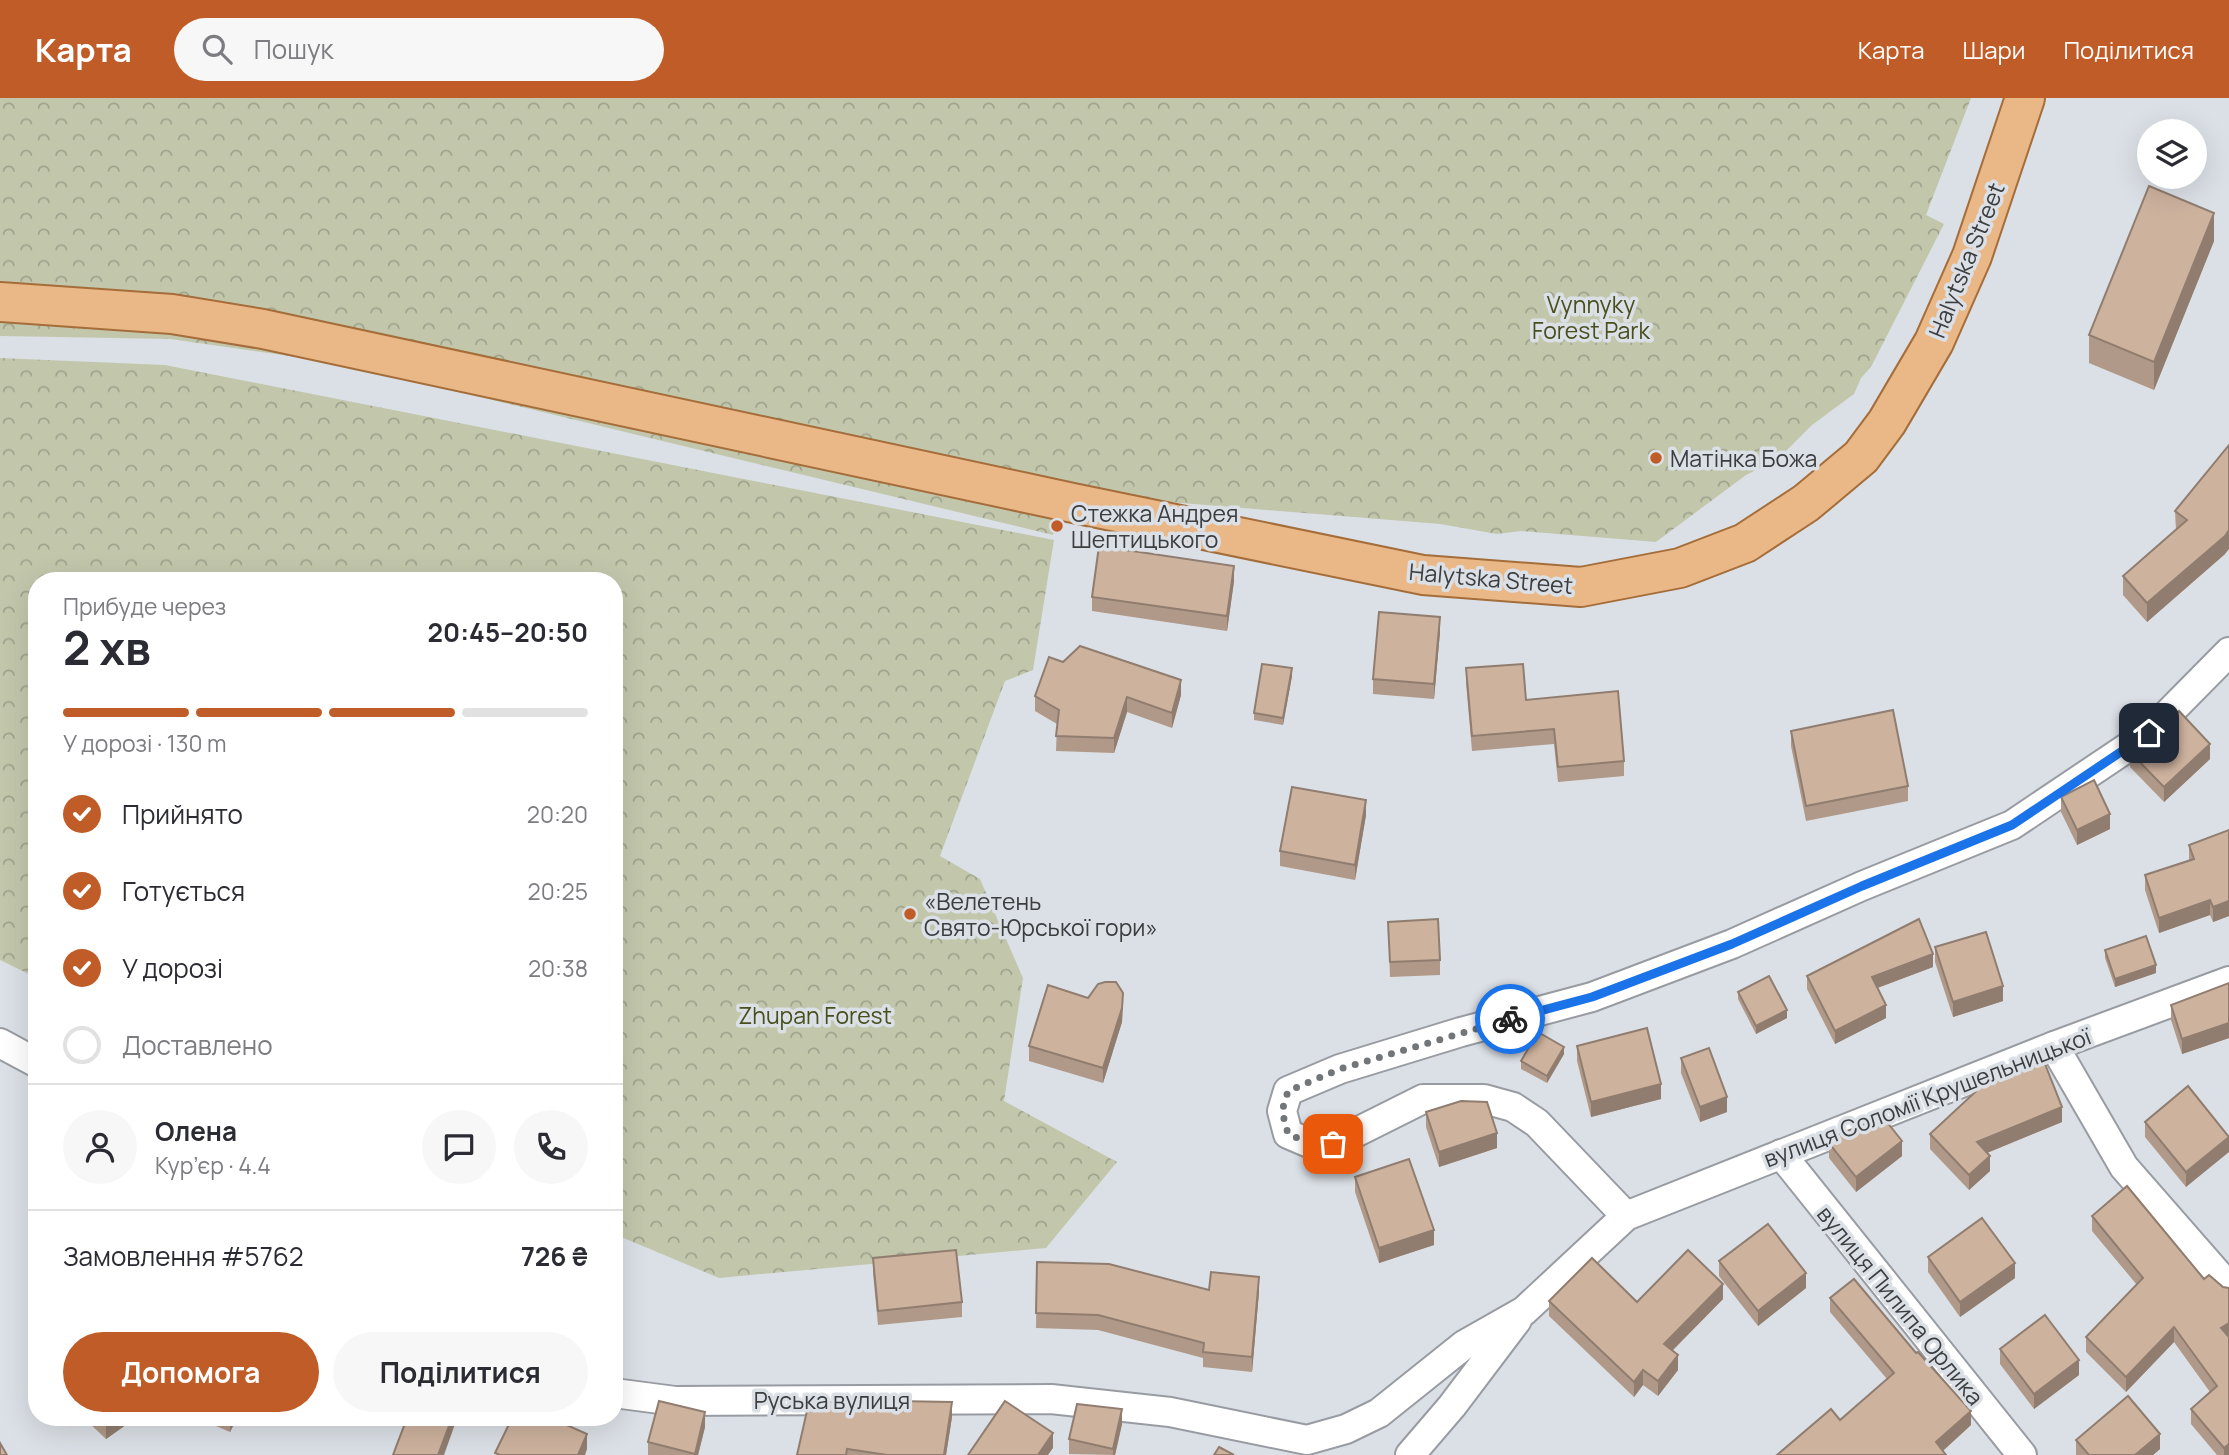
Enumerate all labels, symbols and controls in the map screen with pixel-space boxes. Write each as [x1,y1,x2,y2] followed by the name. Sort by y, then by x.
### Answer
[174,18,664,81] search box
[35,27,132,72] text: Карта
[198,30,236,68] icon: search
[254,31,334,67] text: Пошук
[1858,33,1925,66] text: Карта
[1963,33,2025,66] text: Шари
[2063,33,2194,66] text: Поділитися
[2137,119,2207,189] map controls
[2137,119,2207,189] button: layers
[1920,178,2012,342] street label: Halytska Street
[1532,288,1651,346] park label: Vynnyky Forest Park
[1670,442,1817,474] place label: Матінка Божа
[1648,450,1664,466] marker: Матінка Божа
[1071,497,1238,555] place label: Стежка Андрея Шептицького
[1049,518,1065,534] marker: Стежка Андрея Шептицького
[1408,555,1574,601] street label: Halytska Street
[63,590,226,622] text: Прибуде через
[428,614,588,650] text: 20:45–20:50
[63,616,151,679] text: 2 хв
[2119,703,2179,763] pin
[2130,714,2168,752] icon: home
[63,727,227,759] text: У дорозі · 130 m
[63,795,101,833] icon: check
[122,796,243,832] text: Прийнято
[527,798,588,830] text: 20:20
[63,872,101,910] icon: check
[122,873,245,909] text: Готується
[528,875,588,907] text: 20:25
[924,885,1158,943] place label: «Велетень Свято-Юрської гори»
[902,906,918,922] marker: «Велетень Свято-Юрської гори»
[63,949,101,987] icon: check
[122,950,223,986] text: У дорозі
[528,952,588,984] text: 20:38
[1475,984,1545,1054] courier
[738,999,892,1031] park label: Zhupan Forest
[1491,1000,1529,1038] icon: bike
[1759,1019,2096,1174] street label: вулиця Соломії Крушельницької
[122,1027,273,1063] text: Доставлено
[63,1110,137,1184] button: person
[422,1110,496,1184] button: chat
[514,1110,588,1184] button: phone
[155,1113,237,1149] text: Олена
[1303,1114,1363,1174] pin
[1314,1125,1352,1163] icon: bag
[155,1149,271,1181] text: Кур’єр · 4.4
[1810,1198,1992,1412] street label: вулиця Пилипа Орлика
[63,1238,304,1274] text: Замовлення #5762
[521,1238,588,1274] text: 726 ₴
[63,1332,319,1412] button: Допомога
[333,1332,588,1412] button: Поділитися
[754,1384,910,1416] street label: Руська вулиця

